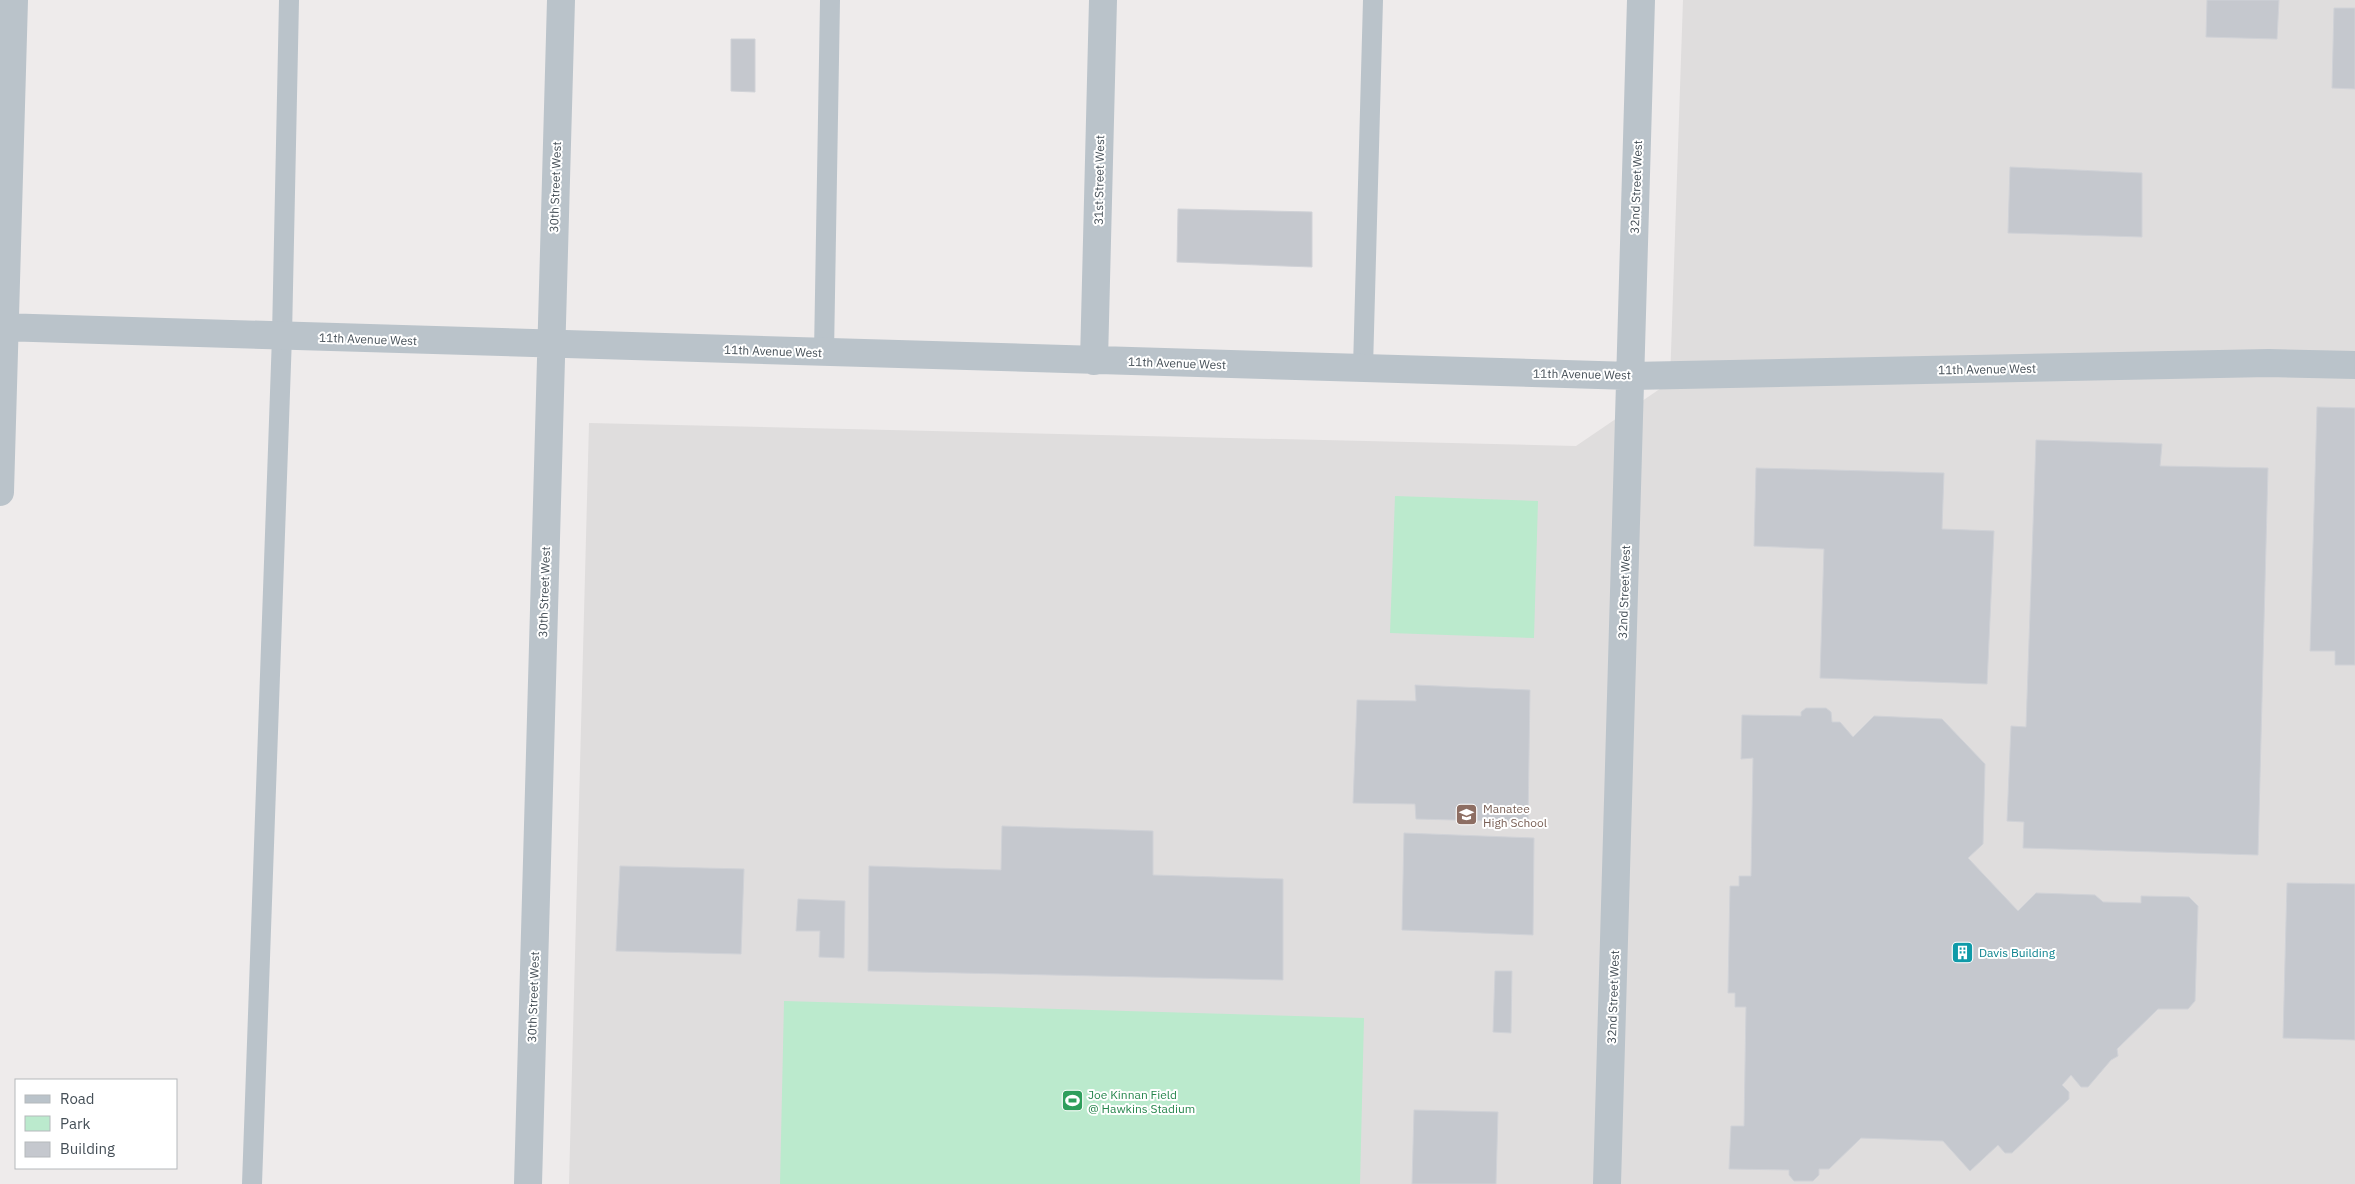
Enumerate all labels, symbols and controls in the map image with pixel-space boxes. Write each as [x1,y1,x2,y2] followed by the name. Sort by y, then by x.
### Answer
[1091,135,1107,225] street label: 31st Street West
[1627,140,1645,234] street label: 32nd Street West
[546,141,564,233] street label: 30th Street West
[319,330,417,348] street label: 11th Avenue West
[724,342,822,360] street label: 11th Avenue West
[1128,354,1226,372] street label: 11th Avenue West
[1938,361,2036,377] street label: 11th Avenue West
[1533,366,1631,382] street label: 11th Avenue West
[1615,545,1633,639] street label: 32nd Street West
[535,546,553,638] street label: 30th Street West
[1483,801,1547,830] place label: Manatee High School
[1455,803,1479,827] school or university icon: Manatee High School
[1951,940,1975,964] building icon: Davis Building
[1979,945,2056,960] place label: Davis Building
[1604,950,1622,1044] street label: 32nd Street West
[524,951,542,1043] street label: 30th Street West
[15,1079,178,1169] legend
[1088,1087,1195,1116] place label: Joe Kinnan Field @ Hawkins Stadium
[60,1089,95,1108] text: Road
[1060,1089,1084,1113] sports icon: Joe Kinnan Field @ Hawkins Stadium
[60,1114,90,1133] text: Park
[60,1139,115,1158] text: Building

